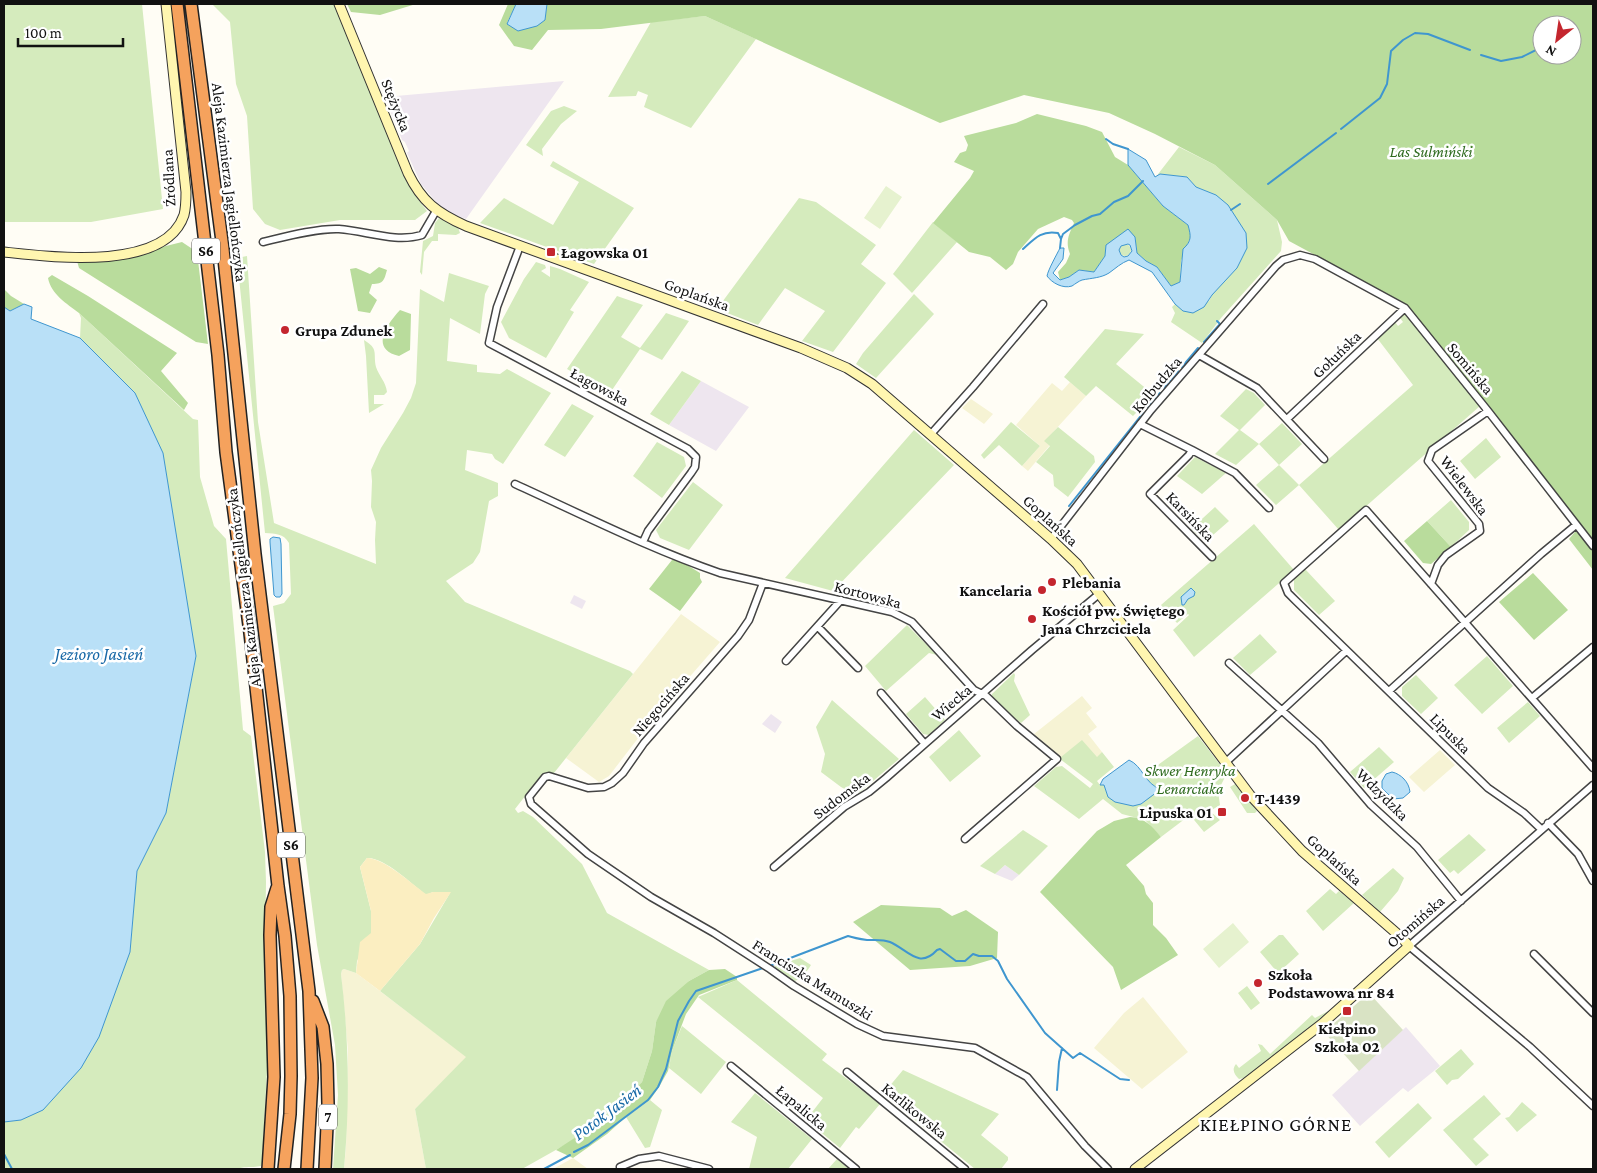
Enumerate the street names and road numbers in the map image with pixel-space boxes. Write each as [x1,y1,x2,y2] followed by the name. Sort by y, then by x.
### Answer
[377,76,415,135] street label: Stężycka
[208,81,250,283] street label: Aleja Kazimierza Jagiellończyka
[158,148,178,207] street label: Źródlana
[192,238,220,264] road number: S6
[662,275,732,315] street label: Goplańska
[1309,327,1364,382] street label: Gołuńska
[1444,339,1498,398] street label: Somińska
[1128,352,1185,416] street label: Kolbudzka
[567,364,632,410] street label: Łagowska
[1437,452,1493,519] street label: Wielewska
[223,487,265,689] street label: Aleja Kazimierza Jagiellończyka
[1163,488,1219,545] street label: Karsińska
[1019,491,1082,551] street label: Goplańska
[833,577,904,612] street label: Kortowska
[628,669,694,740] street label: Niegocińska
[928,680,975,724] street label: Wiecka
[1426,710,1475,758] street label: Lipuska
[1352,765,1413,825] street label: Wdzydzka
[810,768,873,822] street label: Sudomska
[1303,830,1366,890] street label: Goplańska
[277,832,305,858] road number: S6
[1383,891,1448,951] street label: Otomińska
[750,936,876,1023] street label: Franciszka Mamuszki
[879,1079,951,1142] street label: Karlikowska
[772,1081,831,1135] street label: Łapalicka
[319,1104,337,1130] road number: 7

